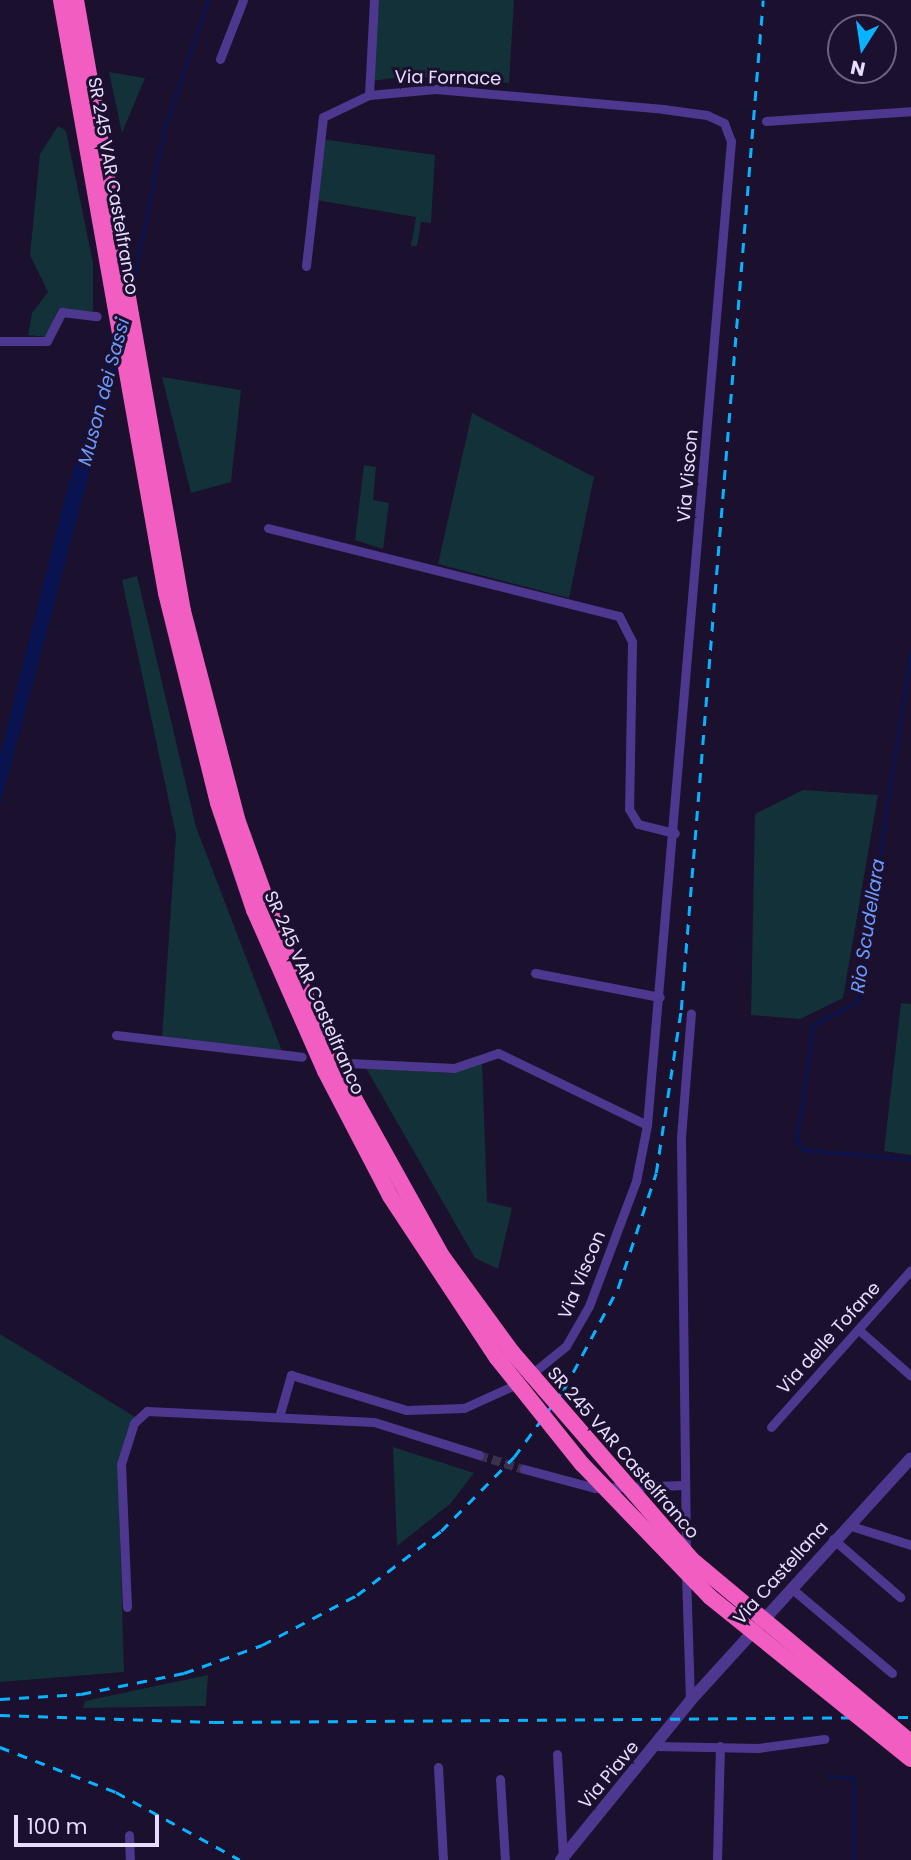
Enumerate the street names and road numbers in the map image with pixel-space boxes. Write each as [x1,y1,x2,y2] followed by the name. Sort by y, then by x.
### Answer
[394,66,502,90] street label: Via Fornace
[83,76,143,296] street label: SR 245 VAR Castelfranco
[673,428,703,524] street label: Via Viscon
[259,888,369,1098] street label: SR 245 VAR Castelfranco
[554,1228,610,1322] street label: Via Viscon
[773,1277,885,1399] street label: Via delle Tofane
[543,1363,703,1543] street label: SR 245 VAR Castelfranco
[729,1517,833,1629] street label: Via Castellana
[574,1737,644,1813] street label: Via Piave

